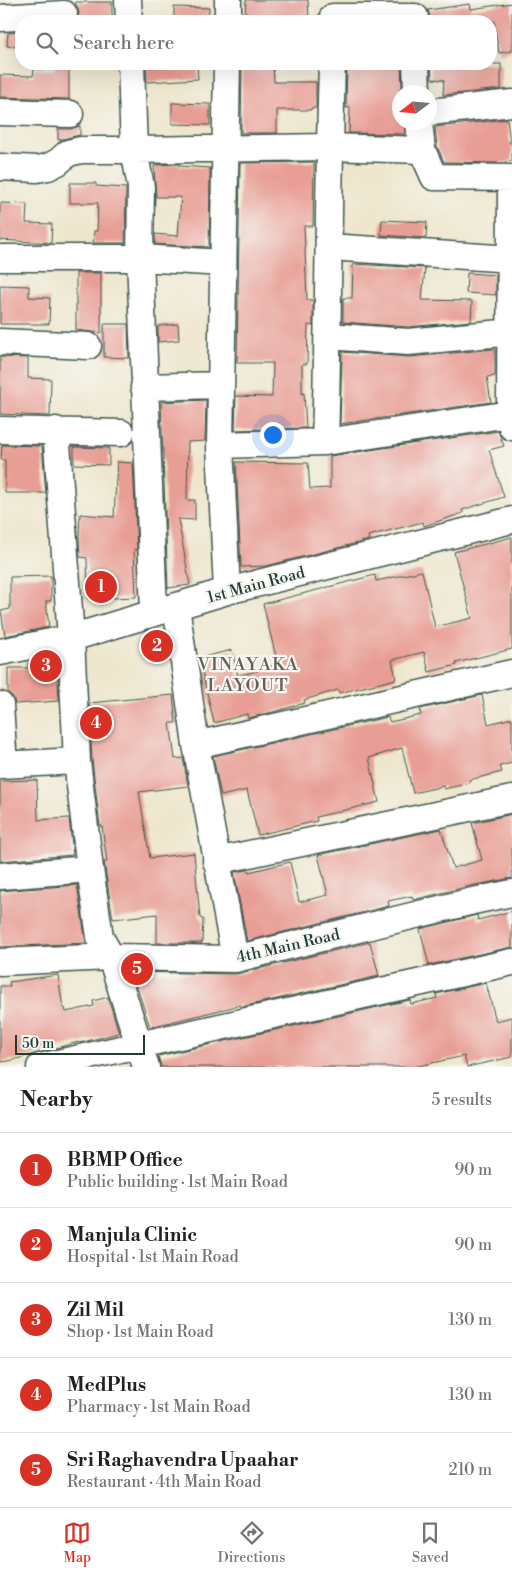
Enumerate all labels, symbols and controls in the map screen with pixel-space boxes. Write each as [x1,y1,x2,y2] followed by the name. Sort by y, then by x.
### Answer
[15,15,497,70] search box
[33,29,61,57] icon: search
[73,31,174,55] text: Search here
[392,85,437,130] north arrow
[260,422,286,448] your location
[205,562,307,608] street label: 1st Main Road
[85,568,117,606] pin: 1
[141,627,173,665] pin: 2
[30,647,62,685] pin: 3
[196,653,299,697] district label: VINAYAKA LAYOUT
[80,704,112,742] pin: 4
[234,924,342,968] street label: 4th Main Road
[121,950,153,988] pin: 5
[15,1032,145,1055] scale bar
[22,1035,54,1053] text: 50 m
[20,1087,93,1113] text: Nearby
[431,1090,492,1110] text: 5 results
[67,1148,183,1172] text: BBMP Office
[32,1160,40,1180] text: 1
[454,1160,492,1180] text: 90 m
[67,1172,288,1192] text: Public building · 1st Main Road
[67,1223,197,1247] text: Manjula Clinic
[31,1235,41,1255] text: 2
[454,1235,492,1255] text: 90 m
[67,1247,239,1267] text: Hospital · 1st Main Road
[67,1298,124,1322] text: Zil Mil
[31,1310,41,1330] text: 3
[448,1310,492,1330] text: 130 m
[67,1322,214,1342] text: Shop · 1st Main Road
[67,1373,146,1397] text: MedPlus
[31,1385,41,1405] text: 4
[448,1385,492,1405] text: 130 m
[67,1397,250,1417] text: Pharmacy · 1st Main Road
[67,1448,299,1472] text: Sri Raghavendra Upaahar
[31,1460,41,1480] text: 5
[448,1460,492,1480] text: 210 m
[67,1472,261,1492] text: Restaurant · 4th Main Road
[63,1519,91,1567] tab: Map
[218,1519,285,1567] tab: Directions
[412,1519,449,1567] tab: Saved

